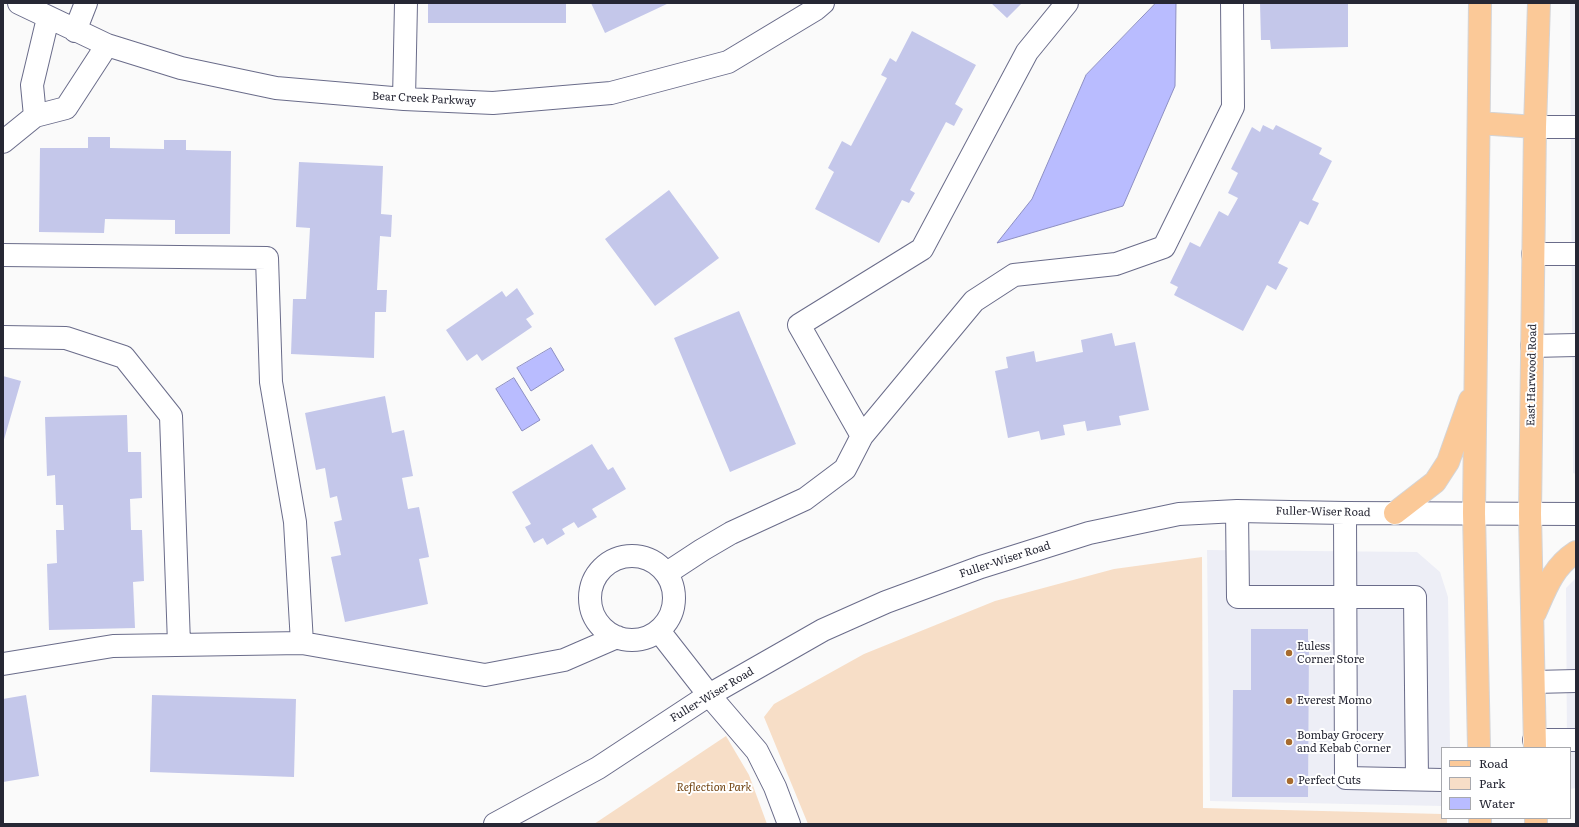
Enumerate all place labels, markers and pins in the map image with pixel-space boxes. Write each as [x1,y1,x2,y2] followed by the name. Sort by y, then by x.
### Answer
[1297,640,1364,666] place label: Euless Corner Store
[1284,648,1294,658] marker: Euless Corner Store
[1297,694,1372,708] place label: Everest Momo
[1284,696,1294,706] marker: Everest Momo
[1297,729,1391,755] place label: Bombay Grocery and Kebab Corner
[1284,737,1294,747] marker: Bombay Grocery and Kebab Corner
[1298,774,1361,788] place label: Perfect Cuts
[1285,776,1295,786] marker: Perfect Cuts

